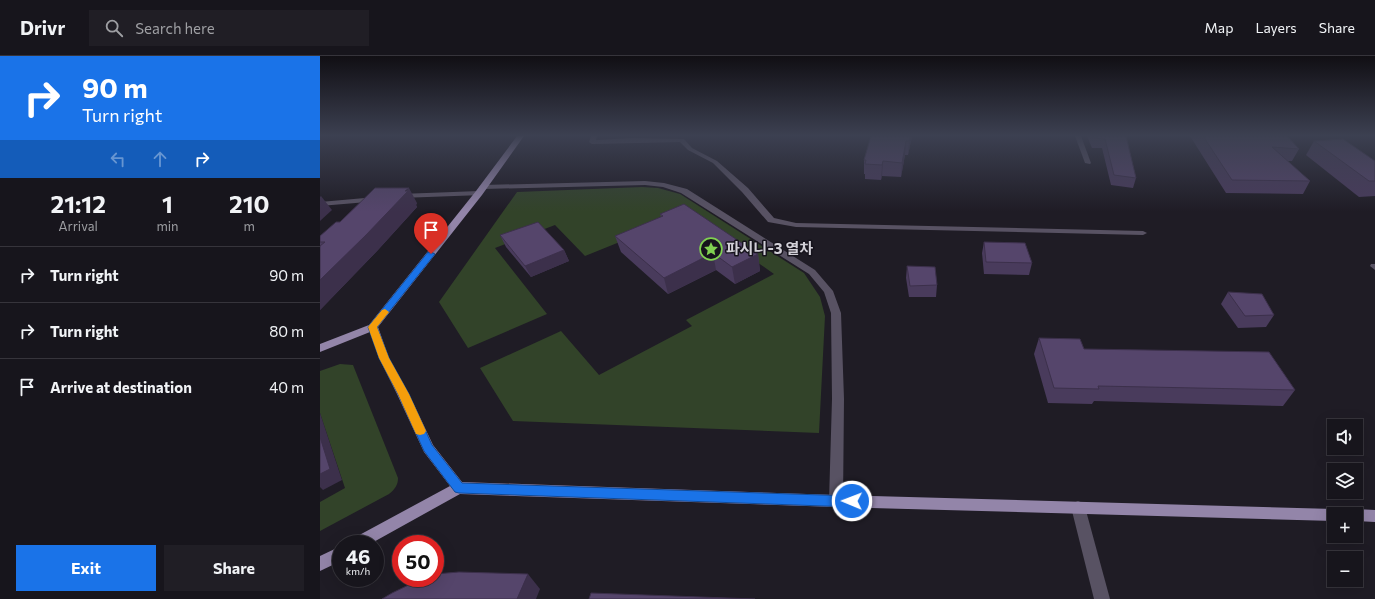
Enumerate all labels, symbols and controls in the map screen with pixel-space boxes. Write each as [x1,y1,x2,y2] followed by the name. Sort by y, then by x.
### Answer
[89,10,369,46] search box
[20,16,65,39] text: Drivr
[103,17,125,39] icon: search
[135,19,215,37] text: Search here
[1205,19,1233,36] text: Map
[1255,19,1297,36] text: Layers
[1319,19,1355,36] text: Share
[82,70,148,104] text: 90 m
[16,72,68,124] icon: right
[82,104,162,126] text: Turn right
[107,148,129,170] icon: left
[149,148,171,170] icon: ahead
[191,148,213,170] icon: right
[51,189,106,218] text: 21:12
[162,189,173,218] text: 1
[229,189,270,218] text: 210
[414,213,448,254] pin
[59,218,98,234] text: Arrival
[156,218,179,234] text: min
[244,218,255,234] text: m
[420,219,442,241] icon: arrive
[698,236,724,262] place icon: 파시니-3 열차
[726,239,813,257] place label: 파시니-3 열차
[16,264,38,286] icon: right
[50,266,119,284] text: Turn right
[269,266,304,284] text: 90 m
[16,320,38,342] icon: right
[50,322,119,340] text: Turn right
[269,322,304,340] text: 80 m
[16,376,38,398] icon: arrive
[50,378,192,396] text: Arrive at destination
[269,378,304,396] text: 40 m
[1327,419,1363,587] map controls
[1327,419,1363,455] button: sound
[1327,463,1363,499] button: layers
[831,480,873,522] position arrow
[1327,507,1363,543] button: +
[392,535,444,587] speed limit sign: 50
[346,544,370,568] text: 46
[16,545,156,591] button: Exit
[164,545,304,591] button: Share
[1327,551,1363,587] button: −
[346,565,370,577] text: km/h

